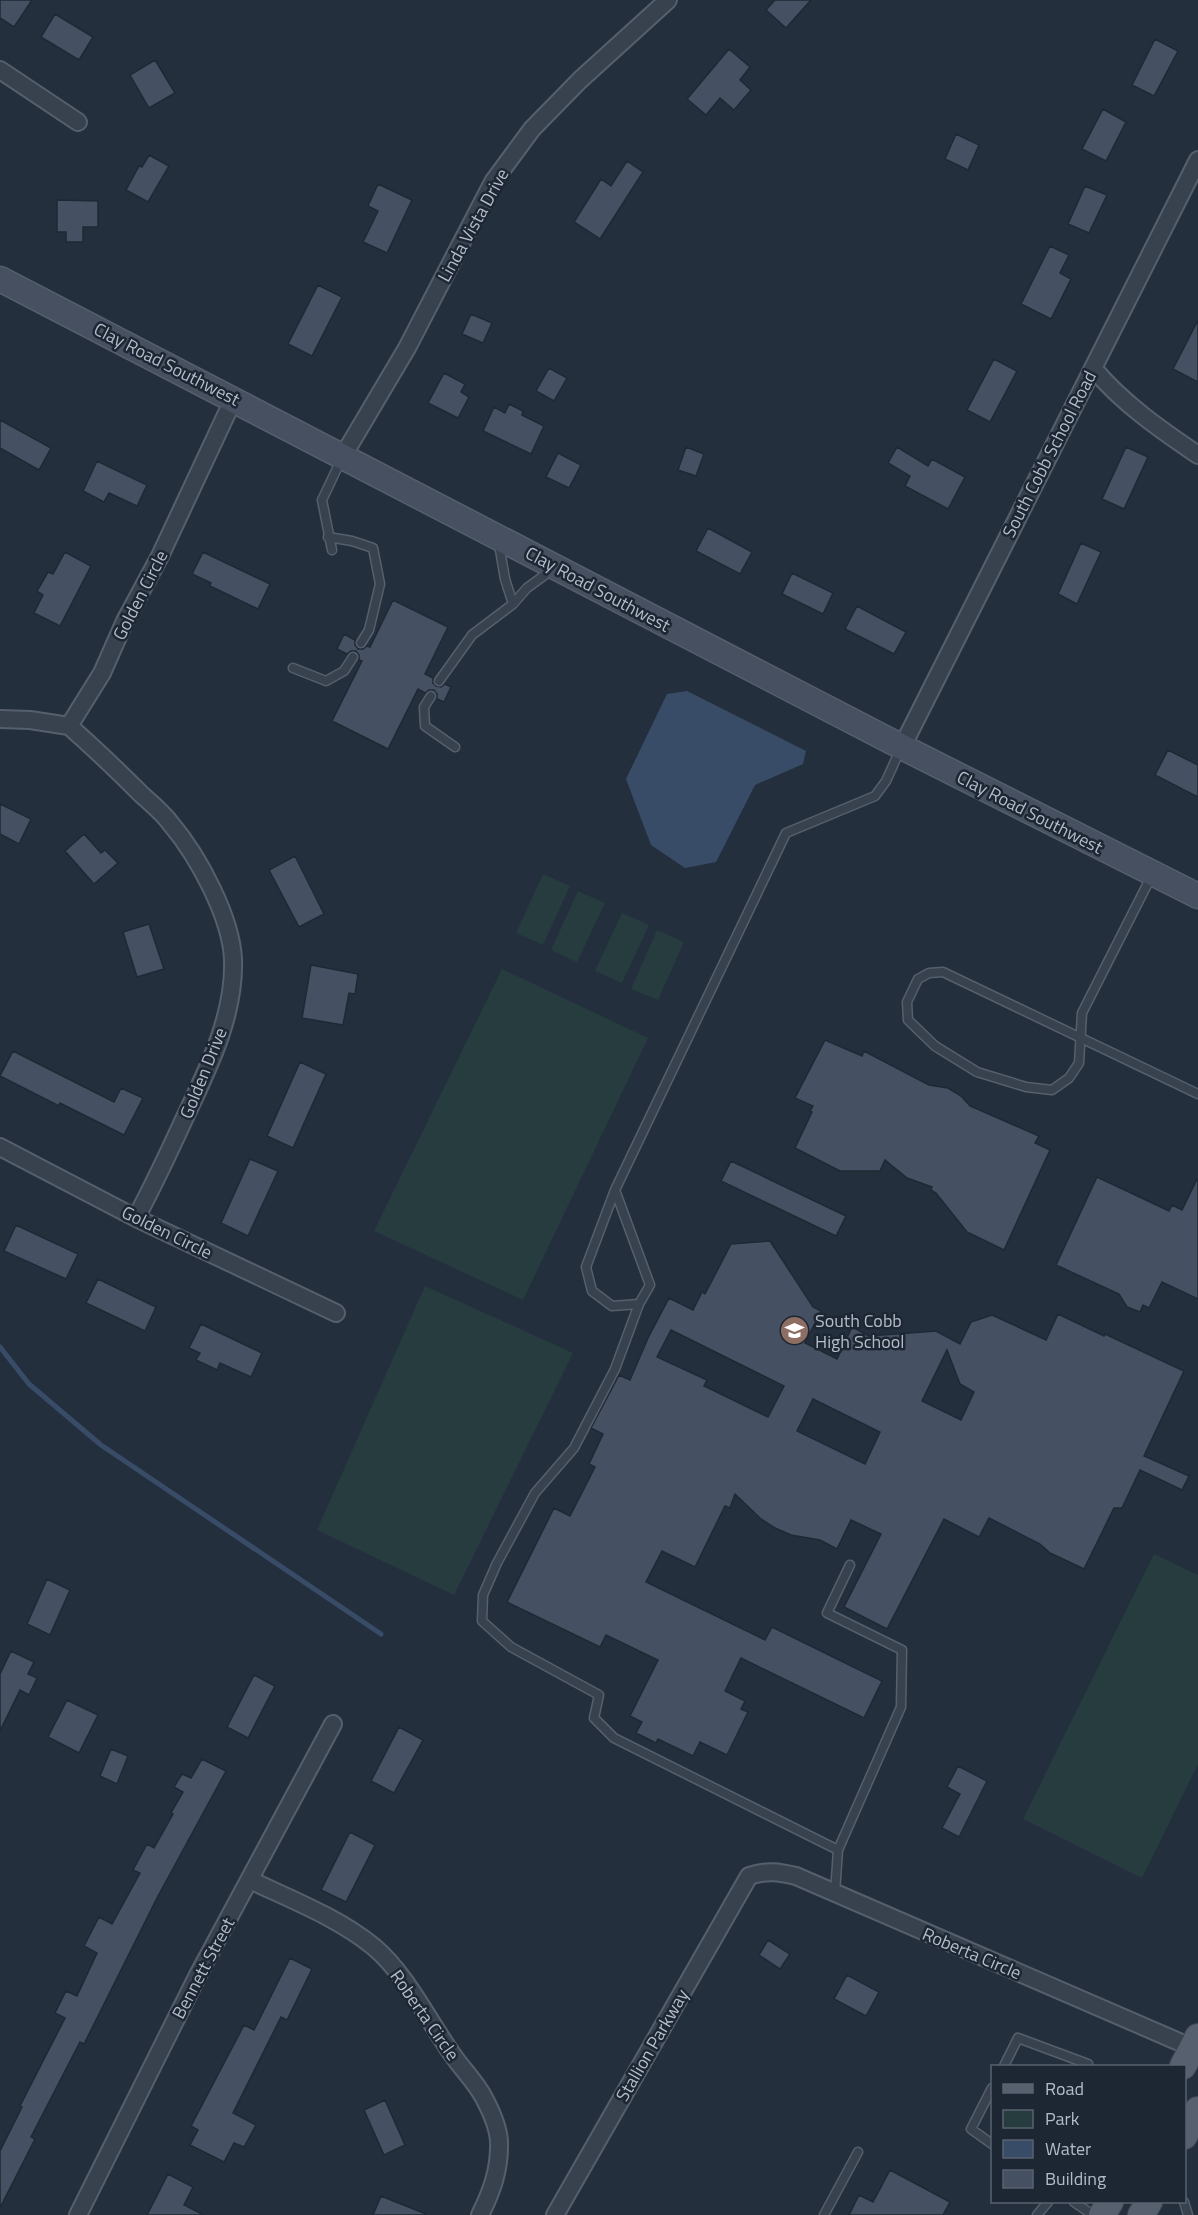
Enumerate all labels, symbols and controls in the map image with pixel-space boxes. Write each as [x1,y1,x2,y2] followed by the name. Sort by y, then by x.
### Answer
[431,163,515,287] street label: Linda Vista Drive
[89,316,245,413] street label: Clay Road Southwest
[995,366,1103,542] street label: South Cobb School Road
[521,539,676,639] street label: Clay Road Southwest
[106,545,174,645] street label: Golden Circle
[952,764,1108,861] street label: Clay Road Southwest
[172,1023,234,1123] street label: Golden Drive
[117,1198,217,1266] street label: Golden Circle
[815,1307,904,1355] place label: South Cobb High School
[778,1314,810,1346] school or university icon: South Cobb High School
[165,1912,241,2024] street label: Bennett Street
[918,1920,1026,1986] street label: Roberta Circle
[384,1964,466,2066] street label: Roberta Circle
[609,1983,695,2106] street label: Stallion Parkway
[991,2065,1186,2203] legend
[1045,2075,1084,2102] text: Road
[1045,2105,1080,2132] text: Park
[1045,2135,1091,2162] text: Water
[1045,2165,1106,2192] text: Building

